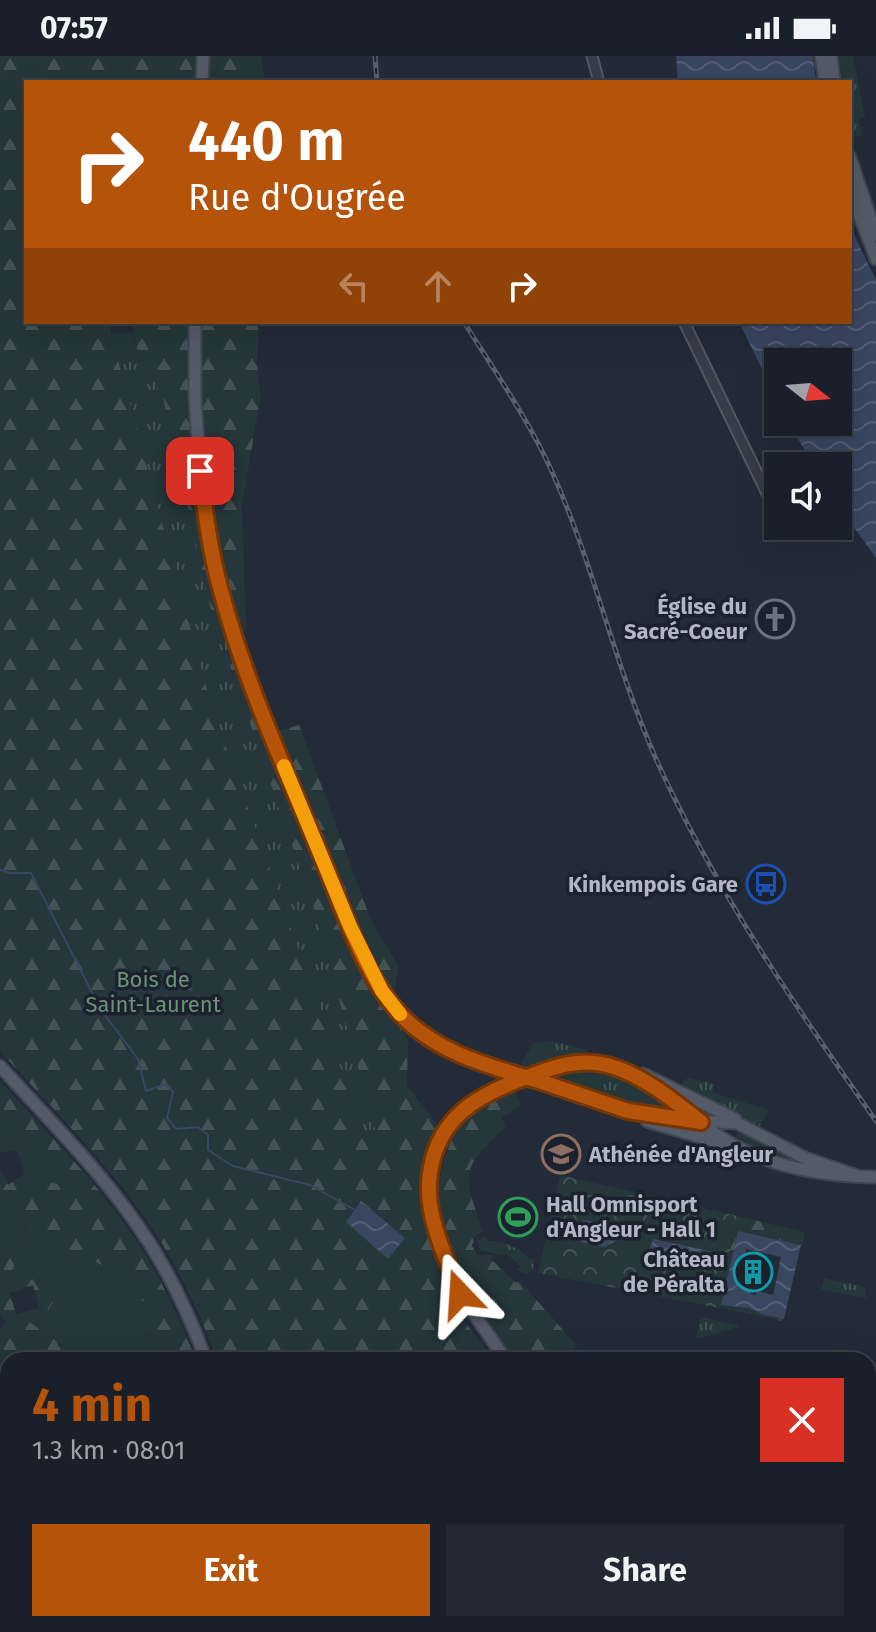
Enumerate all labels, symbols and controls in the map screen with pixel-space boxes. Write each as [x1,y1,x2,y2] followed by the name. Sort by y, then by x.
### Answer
[40,10,108,46] text: 07:57
[188,108,345,175] text: 440 m
[56,112,160,216] icon: right
[188,176,406,220] text: Rue d'Ougrée
[332,264,376,308] icon: left
[416,264,460,308] icon: ahead
[500,264,544,308] icon: right
[764,348,852,436] north arrow
[764,348,852,540] map controls
[166,437,234,505] pin
[178,449,222,493] icon: arrive
[764,452,852,540] button: sound
[624,593,747,645] place label: Église du Sacré-Coeur
[754,598,796,640] church icon: Église du Sacré-Coeur
[745,863,787,905] bus stop icon: Kinkempois Gare
[568,871,738,898] place label: Kinkempois Gare
[85,966,221,1018] park label: Bois de Saint-Laurent
[540,1133,582,1175] school or university icon: Athénée d'Angleur
[588,1141,773,1168] place label: Athénée d'Angleur
[546,1191,716,1243] place label: Hall Omnisport d'Angleur - Hall 1
[497,1196,539,1238] sports icon: Hall Omnisport d'Angleur - Hall 1
[623,1246,725,1298] place label: Château de Péralta
[732,1251,774,1293] building icon: Château de Péralta
[418,1252,502,1336] position arrow
[32,1376,152,1434] text: 4 min
[760,1378,844,1462] button: close
[32,1435,185,1466] text: 1.3 km · 08:01
[32,1524,430,1616] button: Exit
[446,1524,844,1616] button: Share

